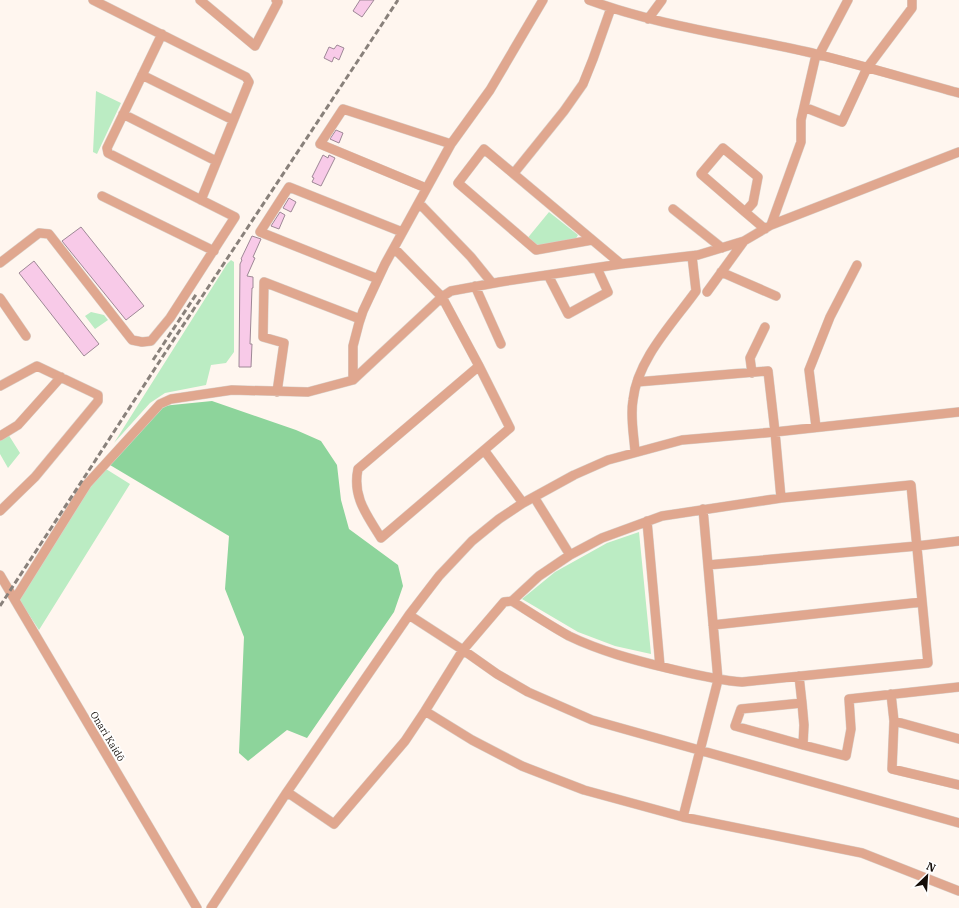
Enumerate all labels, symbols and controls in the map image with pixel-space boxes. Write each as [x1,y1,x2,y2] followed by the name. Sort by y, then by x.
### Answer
[88,709,128,764] street label: Onari Kaidō
[907,856,947,896] north arrow
[924,859,938,875] text: N

